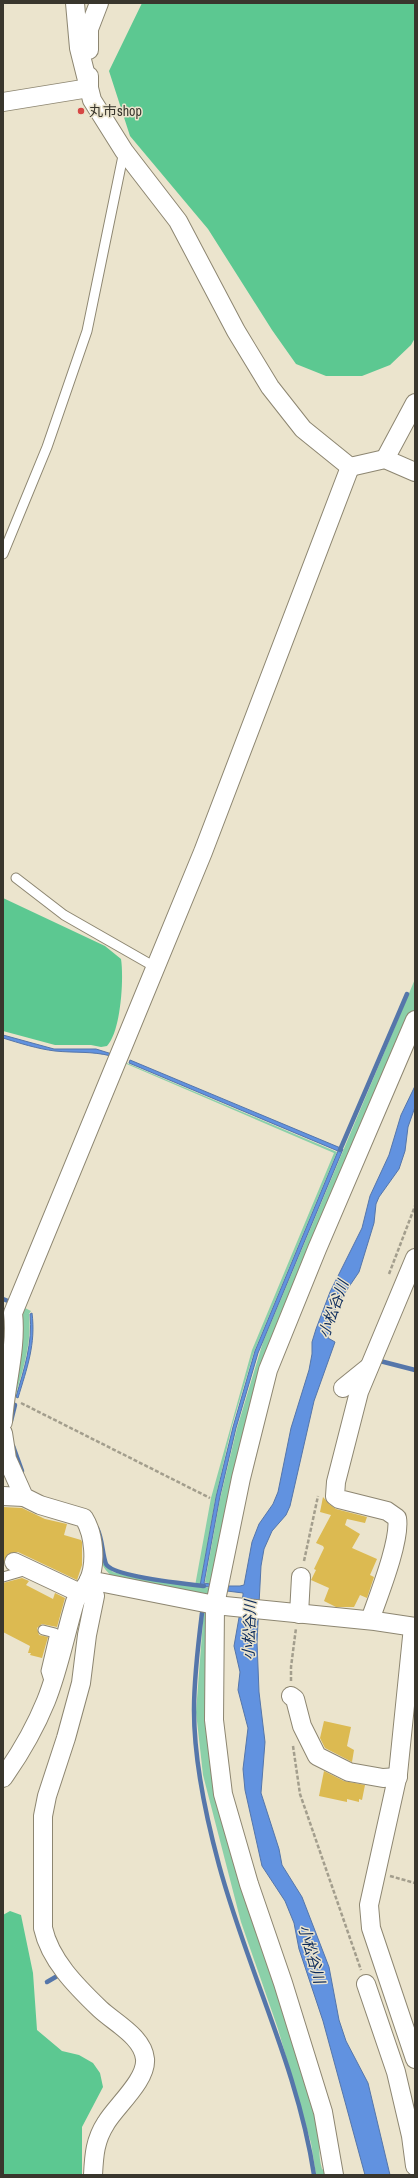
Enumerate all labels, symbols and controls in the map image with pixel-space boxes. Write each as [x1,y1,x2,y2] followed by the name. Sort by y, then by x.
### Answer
[89,102,142,120] place label: 丸市shop
[76,106,86,116] marker: 丸市shop
[313,1275,354,1341] water label: 小松谷川
[237,1598,261,1660] water label: 小松谷川
[294,1922,331,1988] water label: 小松谷川

